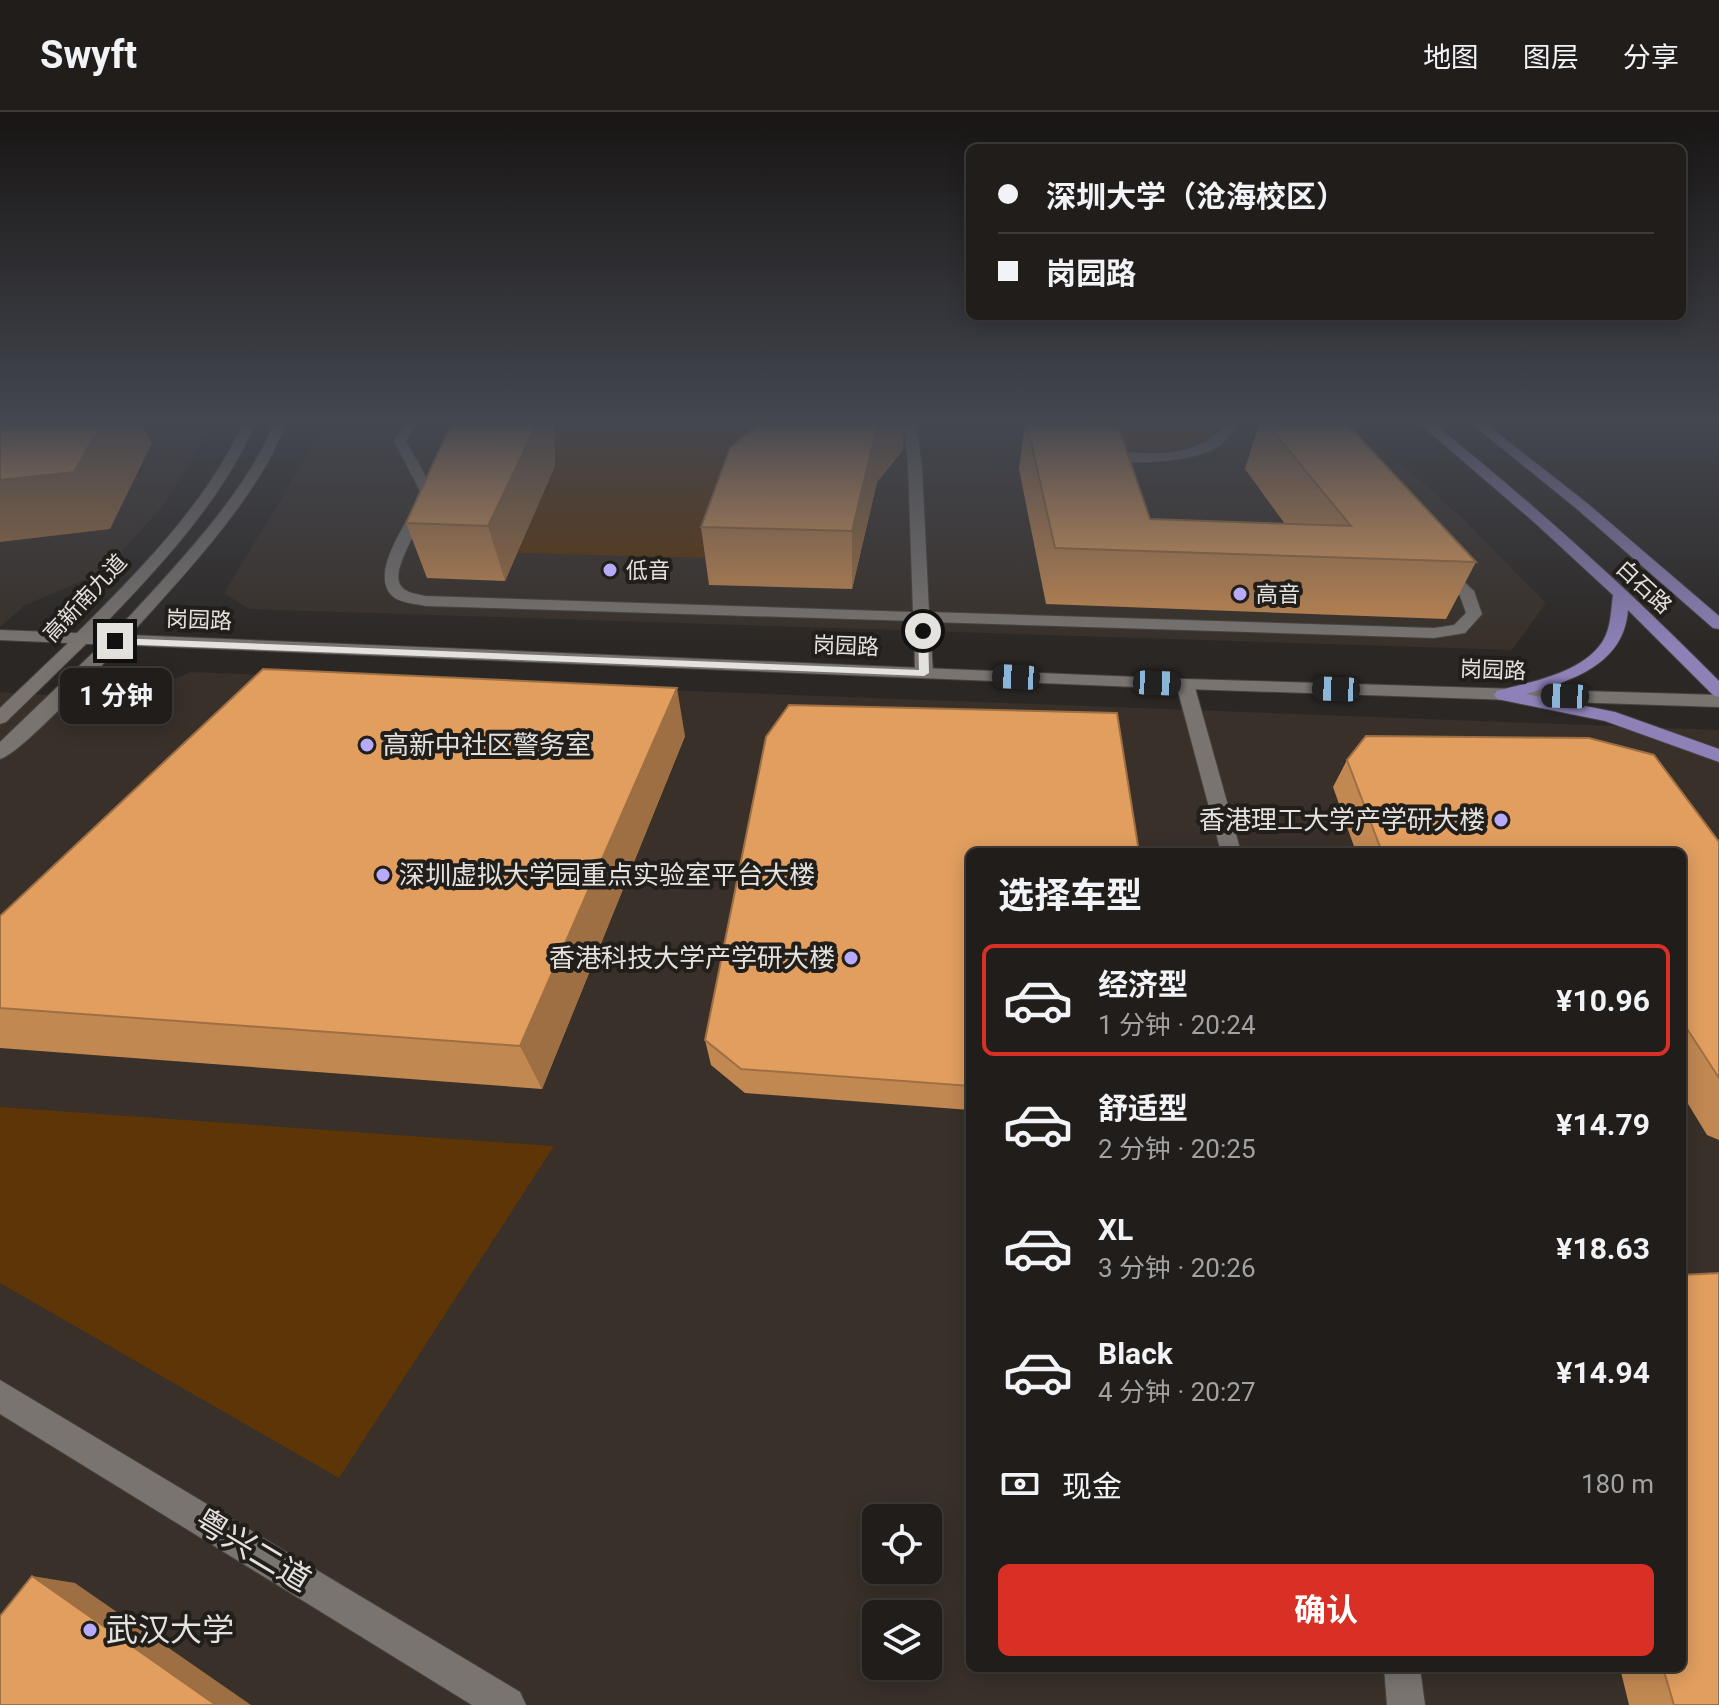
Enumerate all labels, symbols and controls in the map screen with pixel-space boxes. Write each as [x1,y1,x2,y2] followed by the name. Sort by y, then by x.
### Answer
[40,33,137,77] text: Swyft
[1423,41,1479,74] text: 地图
[1523,41,1579,74] text: 图层
[1623,41,1679,74] text: 分享
[1046,179,1346,214] text: 深圳大学（沧海校区）
[1046,256,1136,291] text: 岗园路
[38,549,132,647] street label: 高新南九道
[1611,555,1677,619] street label: 白石路
[626,558,670,583] place label: 低音
[601,561,619,579] marker: 低音
[1256,582,1300,607] place label: 高音
[1231,585,1249,603] marker: 高音
[166,606,232,634] street label: 岗园路
[905,613,941,649] route start
[97,623,133,659] route end
[813,632,879,660] street label: 岗园路
[1460,656,1526,684] street label: 岗园路
[991,664,1041,690] car
[59,669,171,725] callout: 1 分钟
[1133,670,1181,696] car
[1312,676,1360,702] car
[79,681,153,711] text: 1 分钟
[1541,683,1589,709] car
[383,730,591,760] place label: 高新中社区警务室
[358,736,376,754] marker: 高新中社区警务室
[1199,805,1485,835] place label: 香港理工大学产学研大楼
[1492,811,1510,829] marker: 香港理工大学产学研大楼
[399,860,815,890] place label: 深圳虚拟大学园重点实验室平台大楼
[374,866,392,884] marker: 深圳虚拟大学园重点实验室平台大楼
[998,875,1142,917] text: 选择车型
[549,943,835,973] place label: 香港科技大学产学研大楼
[842,949,860,967] marker: 香港科技大学产学研大楼
[1002,964,1074,1036] icon: car
[1098,967,1188,1002] text: 经济型
[1556,983,1650,1018] text: ¥10.96
[1098,1010,1256,1040] text: 1 分钟 · 20:24
[1002,1088,1074,1160] icon: car
[1098,1091,1188,1126] text: 舒适型
[1556,1107,1650,1142] text: ¥14.79
[1098,1134,1256,1164] text: 2 分钟 · 20:25
[1002,1212,1074,1284] icon: car
[1098,1212,1133,1247] text: XL
[1556,1231,1650,1266] text: ¥18.63
[1098,1253,1256,1283] text: 3 分钟 · 20:26
[1002,1336,1074,1408] icon: car
[1098,1336,1173,1371] text: Black
[1556,1355,1650,1390] text: ¥14.94
[1098,1377,1256,1407] text: 4 分钟 · 20:27
[998,1462,1042,1506] icon: cash
[1062,1469,1122,1504] text: 现金
[1581,1469,1654,1499] text: 180 m
[188,1501,318,1599] street label: 粤兴二道
[862,1504,942,1680] map controls
[862,1504,942,1584] button: locate
[998,1564,1654,1656] button: 确认
[862,1600,942,1680] button: layers
[106,1611,234,1649] place label: 武汉大学
[81,1621,99,1639] marker: 武汉大学

